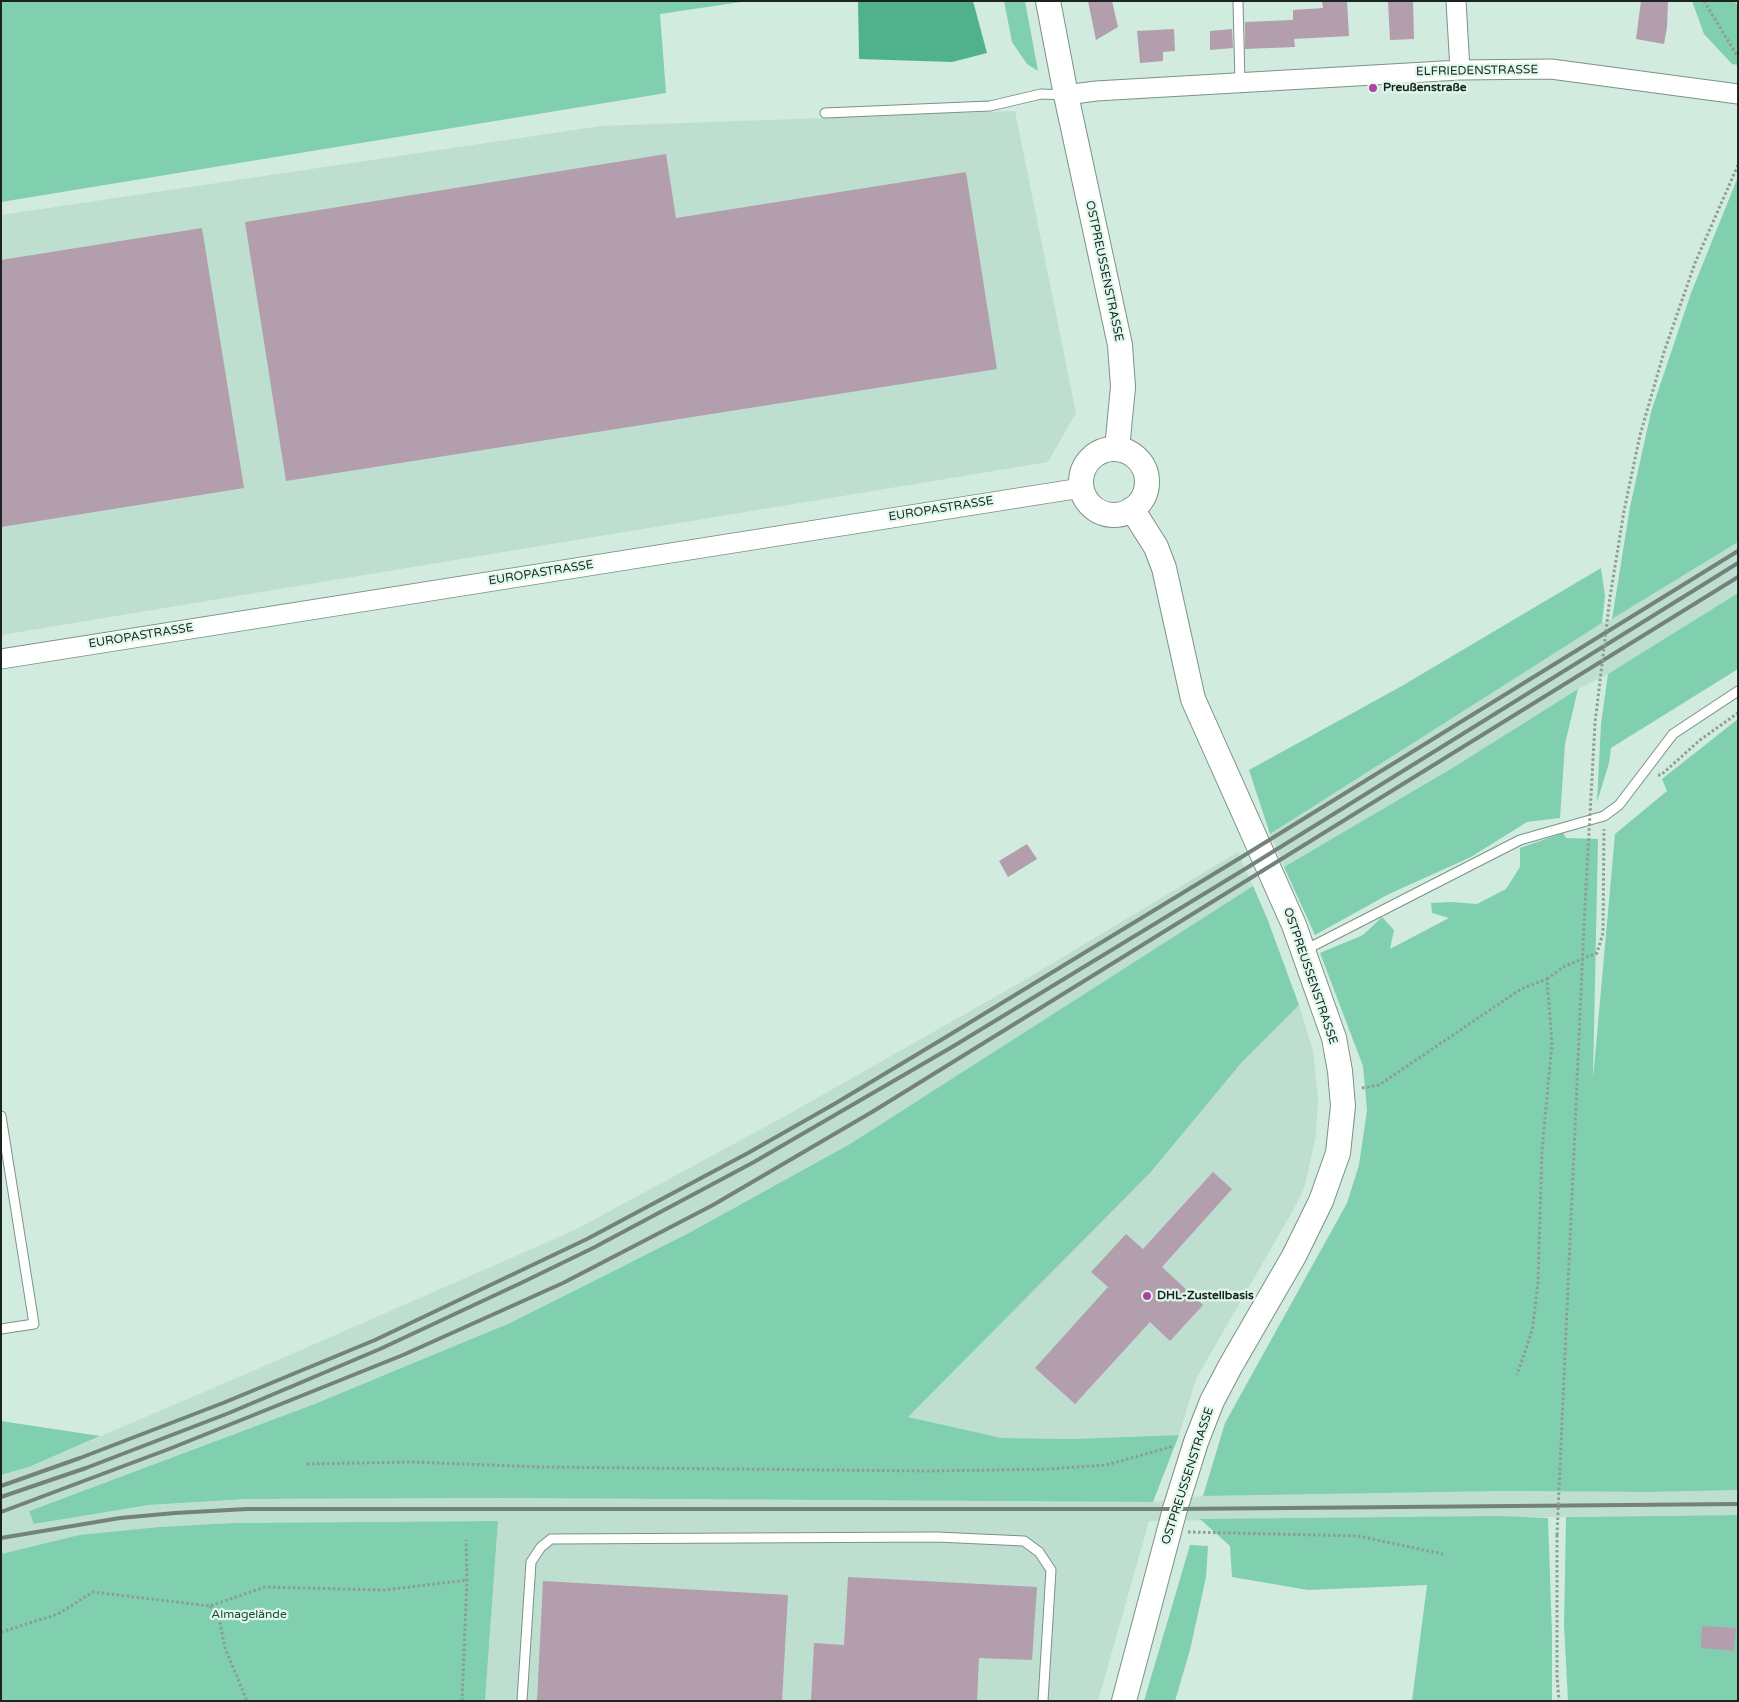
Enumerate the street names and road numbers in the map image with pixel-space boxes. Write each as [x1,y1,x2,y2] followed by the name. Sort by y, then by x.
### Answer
[1416,63,1538,79] street label: ELFRIEDENSTRASSE
[1082,199,1126,343] street label: OSTPREUSSENSTRASSE
[888,494,994,524] street label: EUROPASTRASSE
[488,558,594,588] street label: EUROPASTRASSE
[88,621,194,651] street label: EUROPASTRASSE
[1280,906,1340,1046] street label: OSTPREUSSENSTRASSE
[1159,1405,1217,1547] street label: OSTPREUSSENSTRASSE

